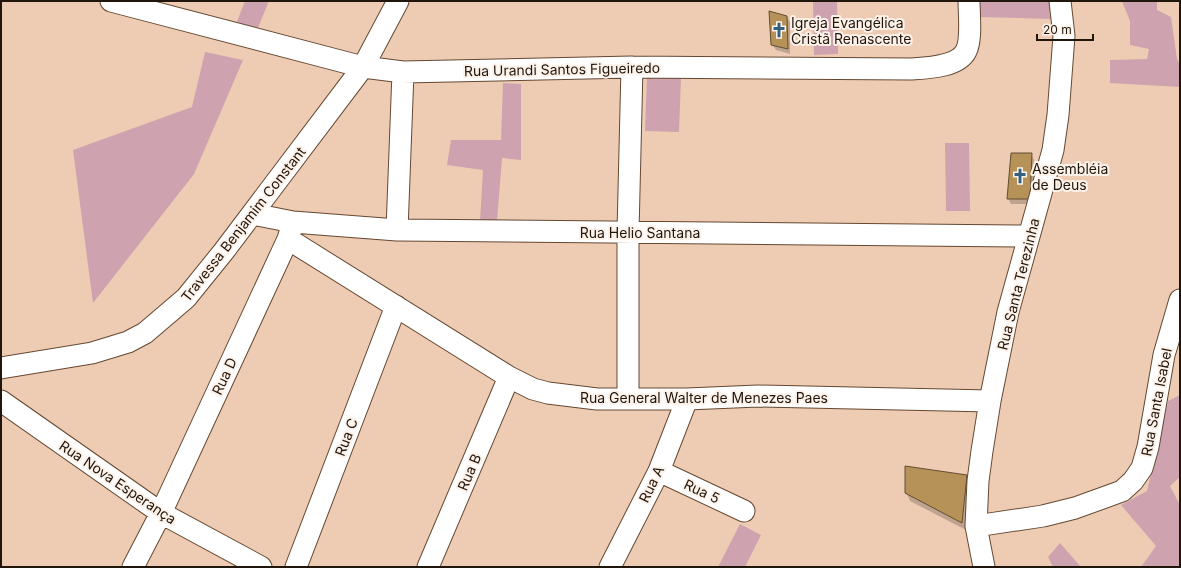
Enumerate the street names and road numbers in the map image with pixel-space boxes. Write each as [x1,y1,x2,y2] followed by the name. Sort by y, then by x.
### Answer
[464,59,660,79] street label: Rua Urandi Santos Figueiredo
[177,143,309,305] street label: Travessa Benjamim Constant
[993,216,1043,352] street label: Rua Santa Terezinha
[580,224,700,241] street label: Rua Helio Santana
[1137,346,1175,458] street label: Rua Santa Isabel
[208,355,240,397] street label: Rua D
[580,389,828,406] street label: Rua General Walter de Menezes Paes
[331,416,361,458] street label: Rua C
[56,437,180,527] street label: Rua Nova Esperança
[454,451,484,493] street label: Rua B
[635,463,667,505] street label: Rua A
[681,475,723,507] street label: Rua 5

